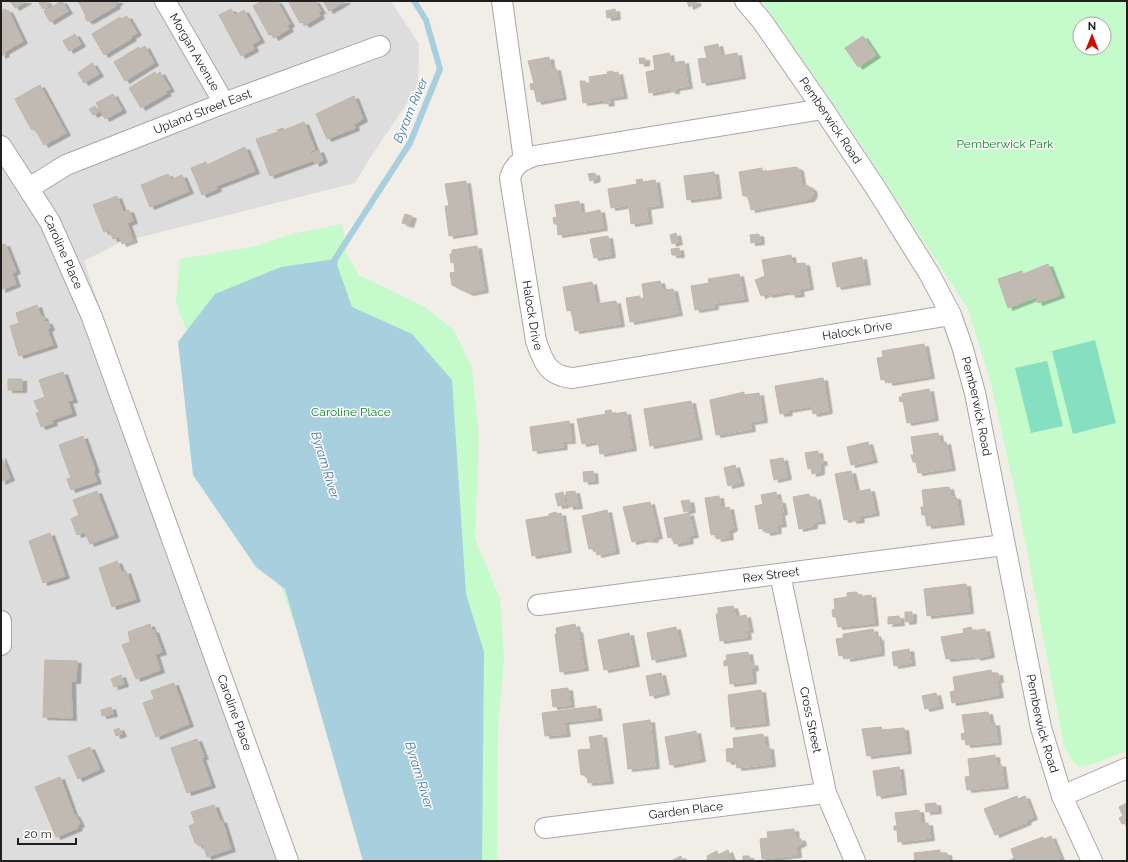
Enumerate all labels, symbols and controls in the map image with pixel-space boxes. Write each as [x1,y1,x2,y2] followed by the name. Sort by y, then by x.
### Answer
[167,11,222,93] street label: Morgan Avenue
[1072,16,1112,56] north arrow
[1088,20,1096,33] text: N
[390,75,431,145] water label: Byram River
[796,75,865,166] street label: Pemberwick Road
[151,87,253,137] street label: Upland Street East
[957,137,1054,151] park label: Pemberwick Park
[40,212,86,291] street label: Caroline Place
[519,279,546,352] street label: Halock Drive
[821,318,893,343] street label: Halock Drive
[958,355,994,457] street label: Pemberwick Road
[311,405,391,419] park label: Caroline Place
[308,430,343,501] water label: Byram River
[742,564,800,586] street label: Rex Street
[214,673,255,753] street label: Caroline Place
[1024,673,1061,775] street label: Pemberwick Road
[797,685,824,754] street label: Cross Street
[402,740,437,811] water label: Byram River
[648,799,724,822] street label: Garden Place
[18,820,76,846] scale bar
[24,827,52,841] text: 20 m

